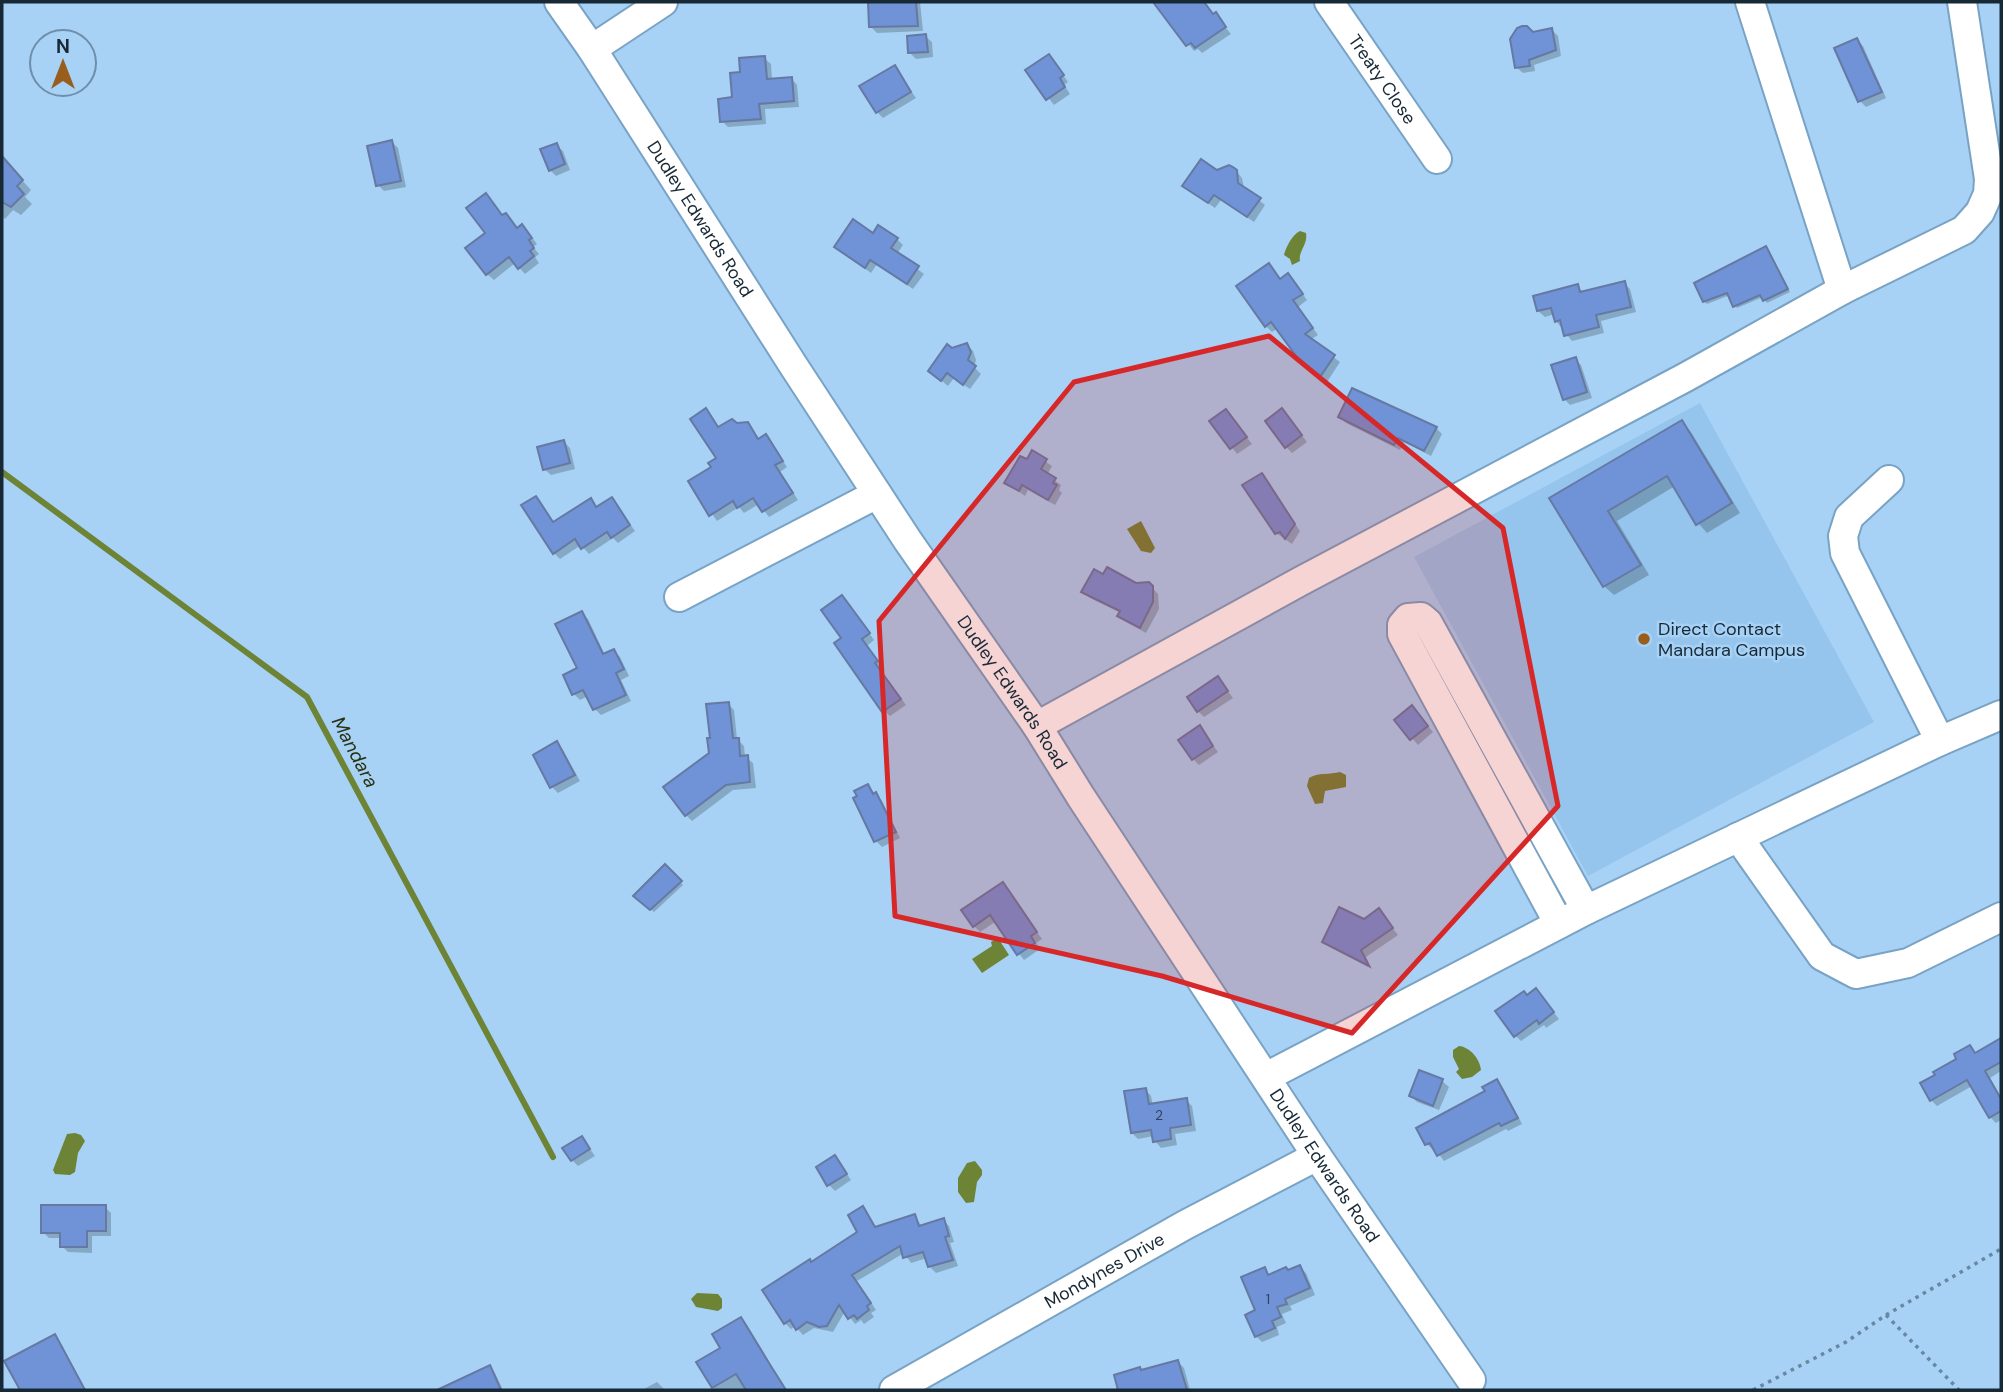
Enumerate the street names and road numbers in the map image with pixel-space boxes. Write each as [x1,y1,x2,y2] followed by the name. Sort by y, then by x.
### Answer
[1343,30,1422,129] street label: Treaty Close
[642,136,759,302] street label: Dudley Edwards Road
[952,611,1073,774] street label: Dudley Edwards Road
[1264,1084,1385,1247] street label: Dudley Edwards Road
[1040,1227,1169,1314] street label: Mondynes Drive

